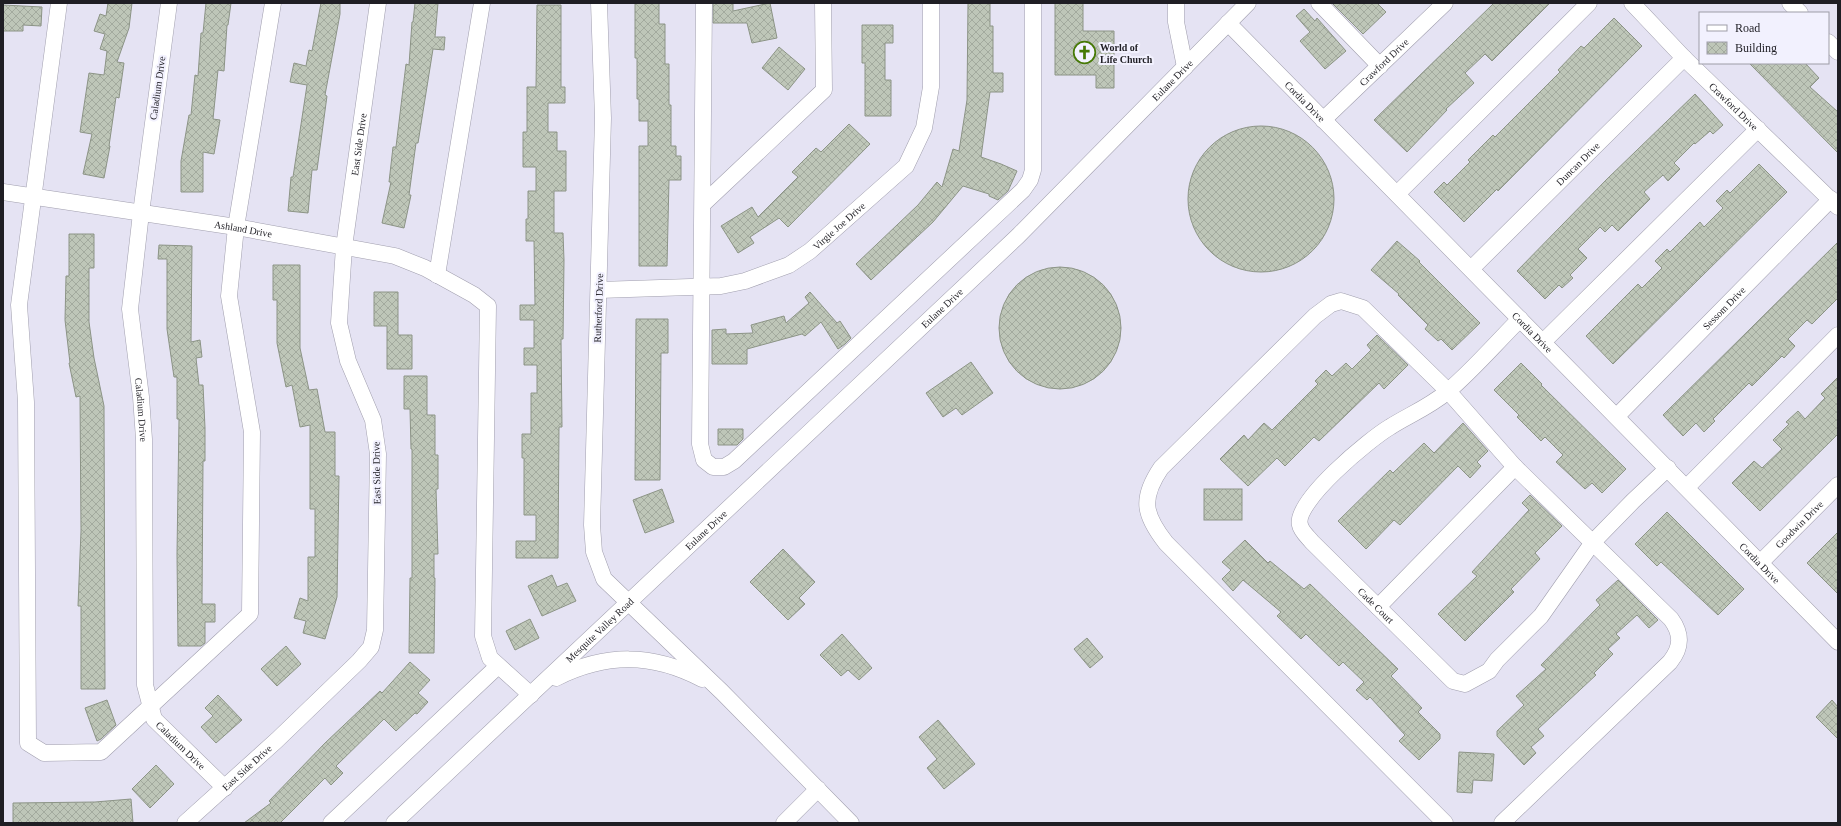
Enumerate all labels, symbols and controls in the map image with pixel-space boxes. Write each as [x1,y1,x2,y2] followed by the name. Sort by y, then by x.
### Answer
[1699,12,1829,64] legend
[1735,21,1760,35] text: Road
[1357,36,1411,88] street label: Crawford Drive
[1072,40,1098,66] church icon: World of Life Church
[1735,41,1777,55] text: Building
[1100,42,1153,65] place label: World of Life Church
[148,55,167,121] street label: Caladium Drive
[1150,57,1195,103] street label: Eulane Drive
[1282,79,1328,125] street label: Cordia Drive
[1707,80,1761,133] street label: Crawford Drive
[349,112,369,176] street label: East Side Drive
[1554,140,1602,188] street label: Duncan Drive
[811,200,868,252] street label: Virgie Joe Drive
[213,219,274,240] street label: Ashland Drive
[592,273,605,343] street label: Rutherford Drive
[1701,284,1748,332] street label: Sessom Drive
[919,286,966,330] street label: Eulane Drive
[1510,310,1555,355] street label: Cordia Drive
[133,377,149,442] street label: Caladium Drive
[370,441,383,504] street label: East Side Drive
[1773,498,1826,550] street label: Goodwin Drive
[683,508,730,552] street label: Eulane Drive
[1737,541,1782,586] street label: Cordia Drive
[1356,586,1396,626] street label: Cade Court
[564,596,636,665] street label: Mesquite Valley Road
[154,719,208,772] street label: Caladium Drive
[220,742,274,793] street label: East Side Drive

